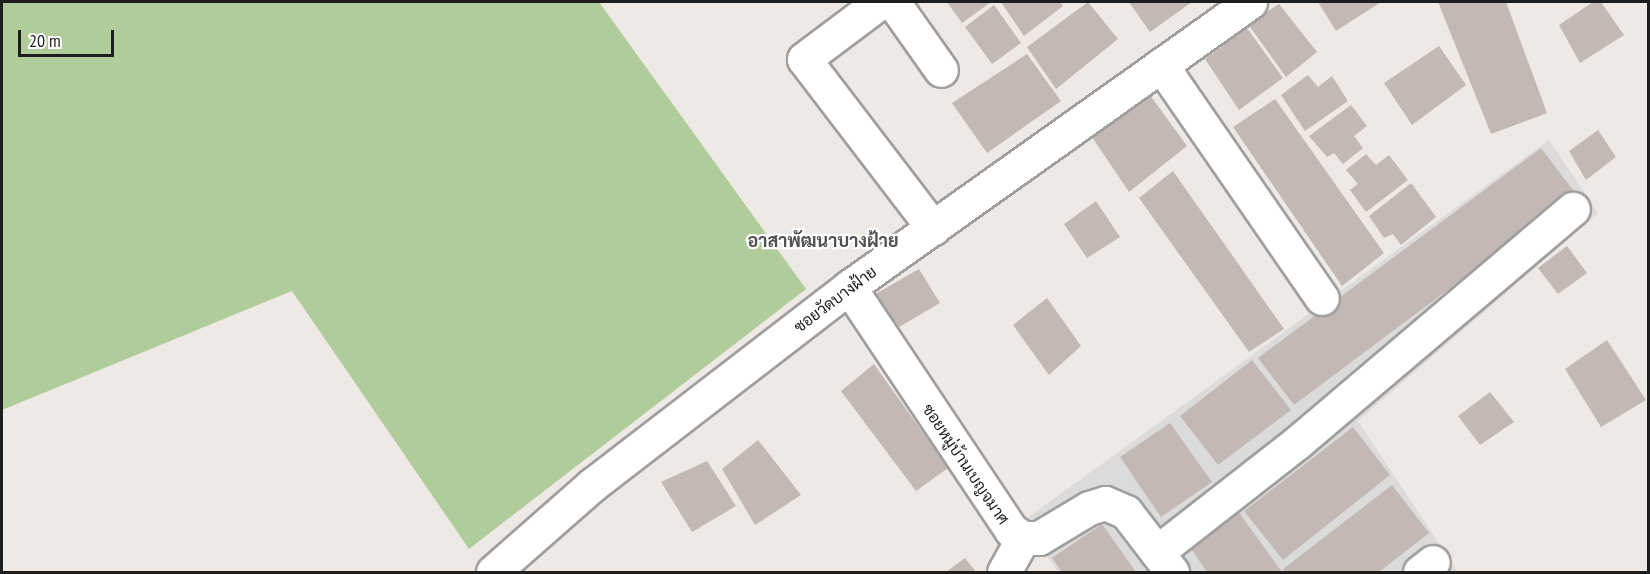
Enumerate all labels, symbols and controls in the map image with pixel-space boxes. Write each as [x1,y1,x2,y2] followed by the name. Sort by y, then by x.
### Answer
[21,18,117,56] scale bar
[29,29,61,52] text: 20 m
[748,230,898,252] district label: อาสาพัฒนาบางฝ้าย
[790,262,880,336] street label: ซอยวัดบางฝ้าย
[919,400,1013,528] street label: ซอยหมู่บ้านเบญจมาศ

